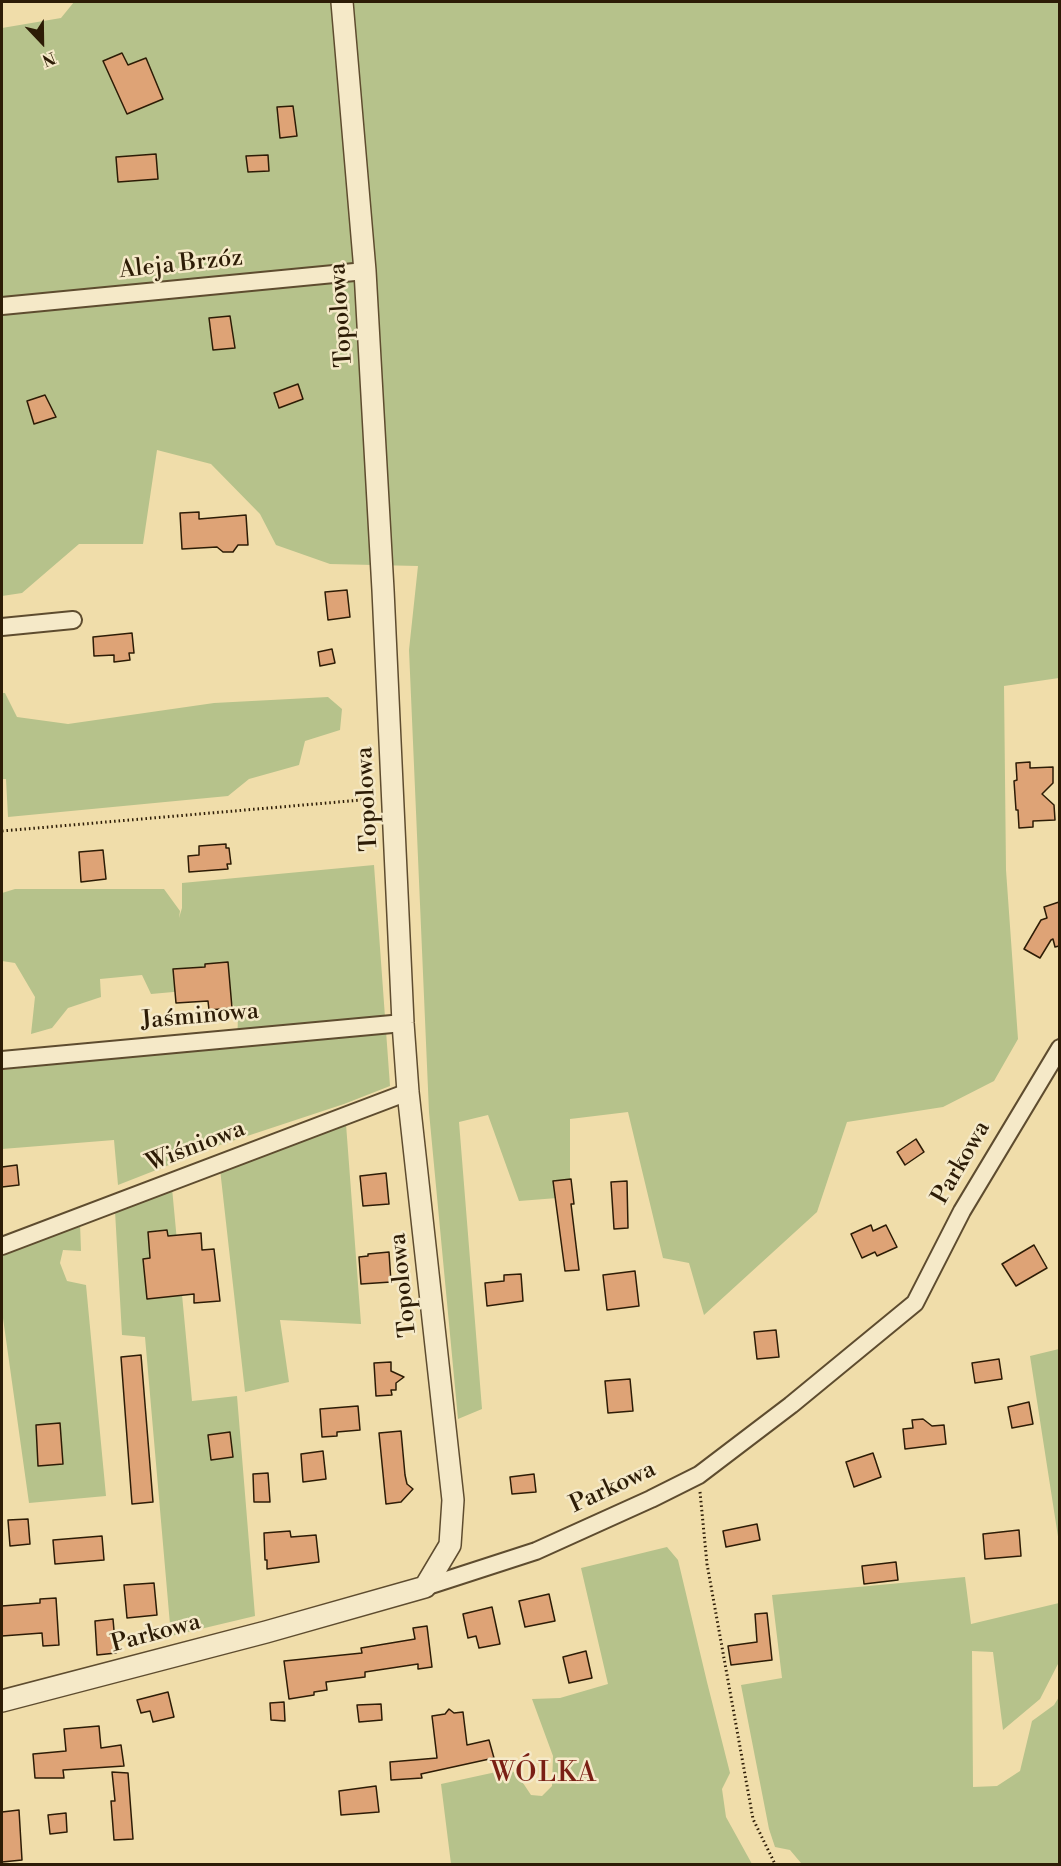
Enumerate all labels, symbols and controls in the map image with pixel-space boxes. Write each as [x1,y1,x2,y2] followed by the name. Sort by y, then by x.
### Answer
[12,12,72,72] north arrow
[39,47,58,70] text: N
[118,244,244,286] street label: Aleja Brzóz
[324,262,360,368] street label: Topolowa
[351,746,385,852] street label: Topolowa
[140,998,260,1036] street label: Jaśminowa
[143,1115,249,1179] street label: Wiśniowa
[927,1116,997,1210] street label: Parkowa
[384,1231,424,1339] street label: Topolowa
[565,1456,661,1520] street label: Parkowa
[108,1608,204,1660] street label: Parkowa
[491,1759,597,1791] district label: WÓLKA

